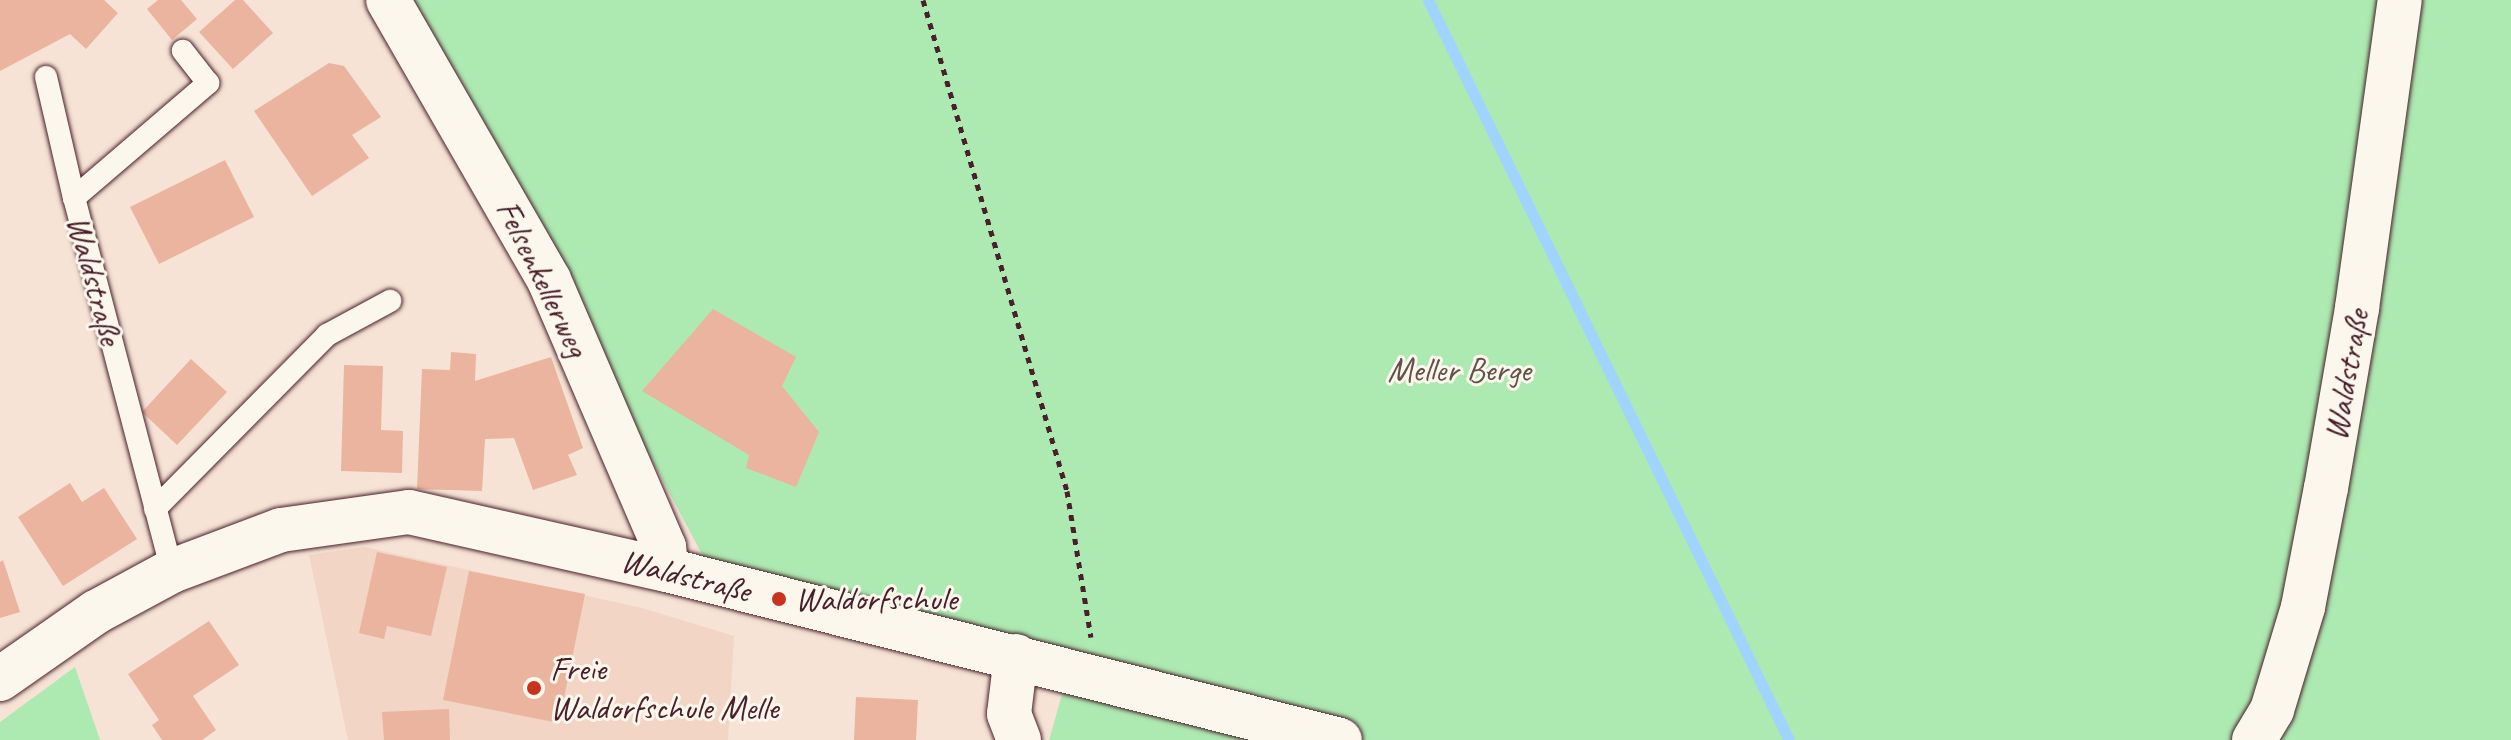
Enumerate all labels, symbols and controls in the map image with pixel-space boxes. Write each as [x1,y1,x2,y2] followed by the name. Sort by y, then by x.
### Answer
[488,193,598,363] street label: Felsenkellerweg
[58,211,132,349] street label: Waldstraße
[2314,307,2378,443] street label: Waldstraße
[1388,350,1530,390] park label: Meller Berge
[617,539,755,611] street label: Waldstraße
[795,579,957,619] place label: Waldorfschule
[770,590,788,608] marker: Waldorfschule
[550,648,779,728] place label: Freie Waldorfschule Melle
[525,679,543,697] marker: Freie Waldorfschule Melle

